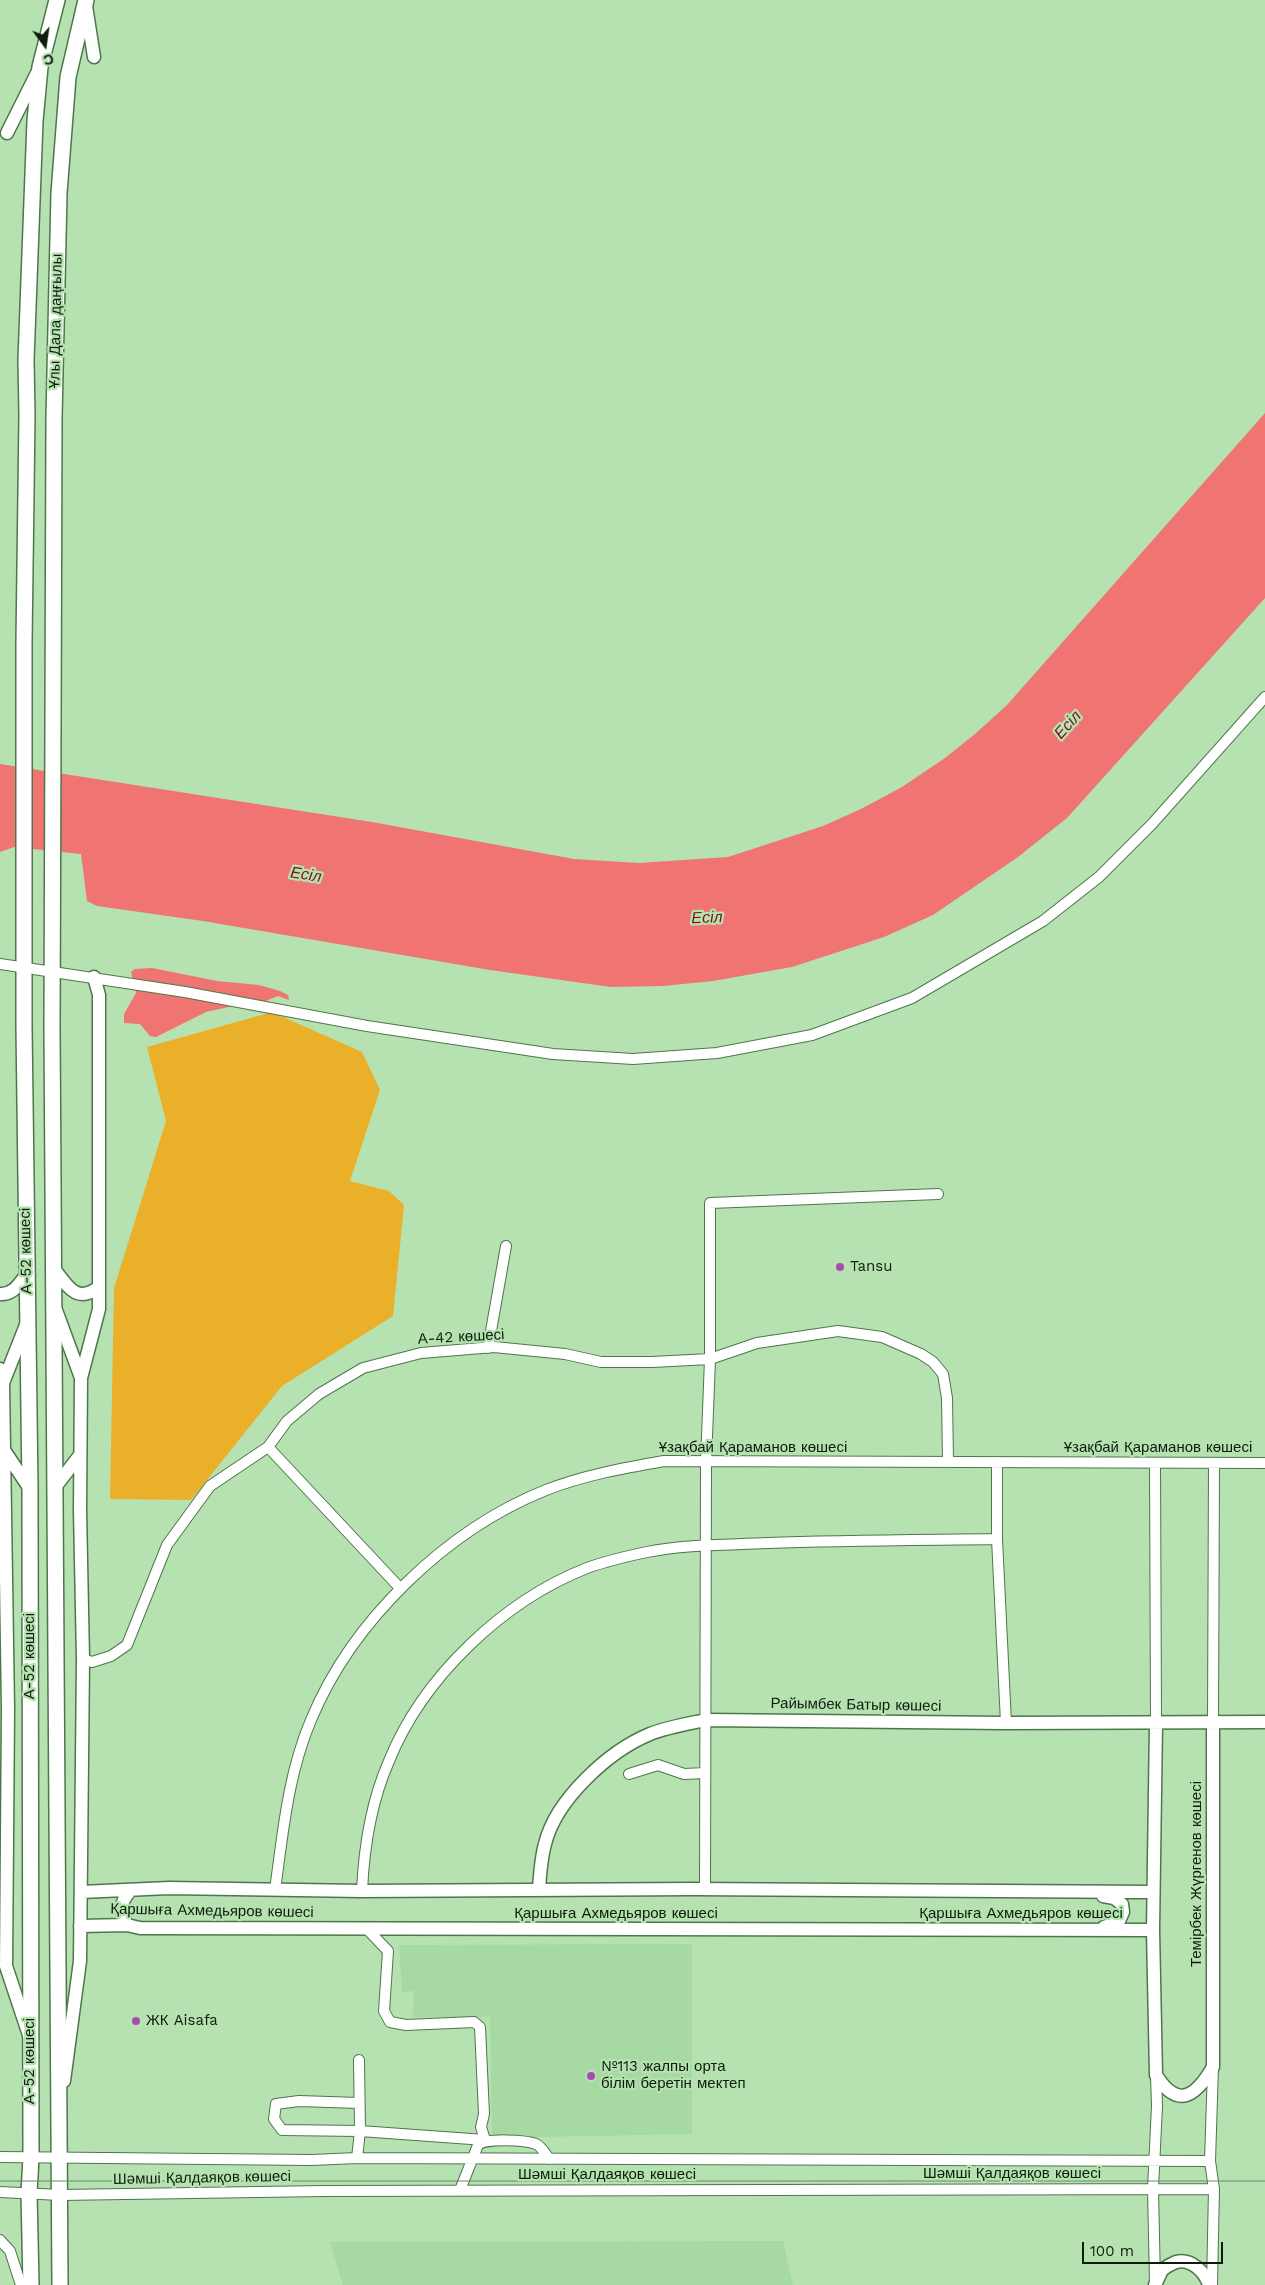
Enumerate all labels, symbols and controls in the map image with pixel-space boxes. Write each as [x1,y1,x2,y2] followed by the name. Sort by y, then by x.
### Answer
[20,20,70,70] north arrow
[42,51,55,69] text: С
[46,253,66,389] street label: Ұлы Дала даңғылы
[1050,707,1086,743] water label: Есіл
[289,863,323,887] water label: Есіл
[691,908,723,928] water label: Есіл
[16,1208,36,1294] street label: А-52 көшесі
[850,1258,892,1276] place label: Tansu
[834,1261,846,1273] marker: Tansu
[417,1326,505,1348] street label: А-42 көшесі
[659,1439,847,1457] street label: Ұзақбай Қараманов көшесі
[1064,1439,1252,1457] street label: Ұзақбай Қараманов көшесі
[21,1613,39,1699] street label: А-52 көшесі
[771,1695,941,1715] street label: Райымбек Батыр көшесі
[1188,1781,1206,1967] street label: Темірбек Жүргенов көшесі
[110,1900,314,1922] street label: Қаршыға Ахмедьяров көшесі
[514,1905,718,1923] street label: Қаршыға Ахмедьяров көшесі
[919,1905,1123,1923] street label: Қаршыға Ахмедьяров көшесі
[146,2012,218,2030] place label: ЖК Aisafa
[130,2015,142,2027] marker: ЖК Aisafa
[21,2018,39,2104] street label: А-52 көшесі
[601,2058,746,2093] place label: №113 жалпы орта білім беретін мектеп
[585,2070,597,2082] marker: №113 жалпы орта білім беретін мектеп
[923,2165,1101,2183] street label: Шәмші Қалдаяқов көшесі
[518,2166,696,2184] street label: Шәмші Қалдаяқов көшесі
[113,2167,291,2189] street label: Шәмші Қалдаяқов көшесі
[1085,2232,1226,2264] scale bar
[1090,2242,1134,2260] text: 100 m

